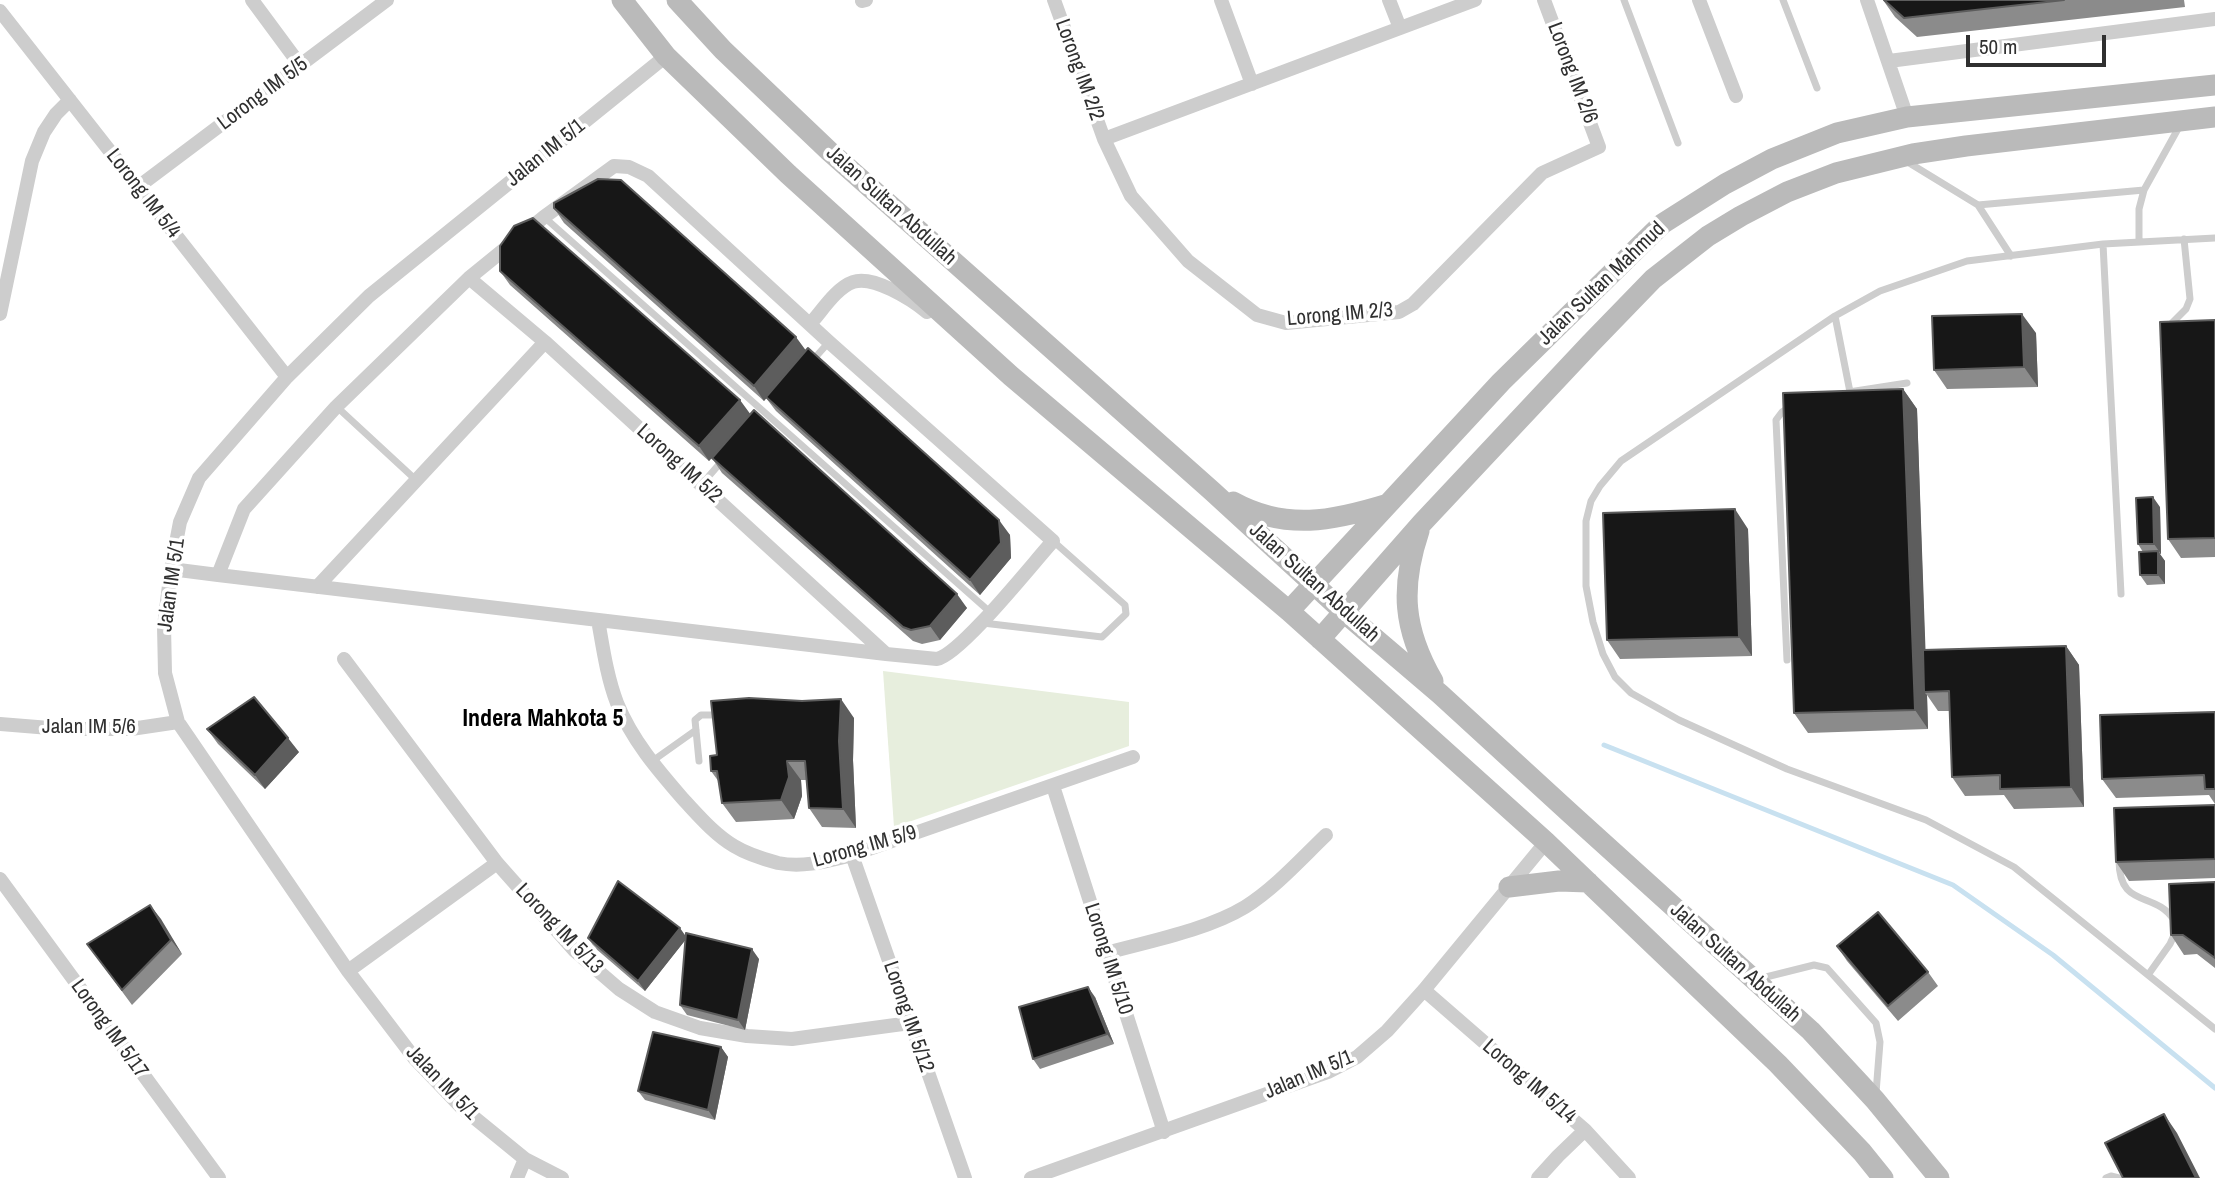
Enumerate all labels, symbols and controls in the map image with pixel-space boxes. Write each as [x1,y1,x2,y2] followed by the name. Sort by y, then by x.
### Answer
[1049,16,1109,124] street label: Lorong IM 2/2
[1541,19,1603,127] street label: Lorong IM 2/6
[1970,21,2110,65] scale bar
[1979,32,2017,61] text: 50 m
[213,52,313,136] street label: Lorong IM 5/5
[502,114,590,192] street label: Jalan IM 5/1
[821,141,961,271] street label: Jalan Sultan Abdullah
[100,144,186,244] street label: Lorong IM 5/4
[1533,217,1671,351] street label: Jalan Sultan Mahmud
[1286,298,1394,332] street label: Lorong IM 2/3
[631,419,727,509] street label: Lorong IM 5/2
[1244,518,1384,648] street label: Jalan Sultan Abdullah
[153,537,191,633] street label: Jalan IM 5/1
[463,706,623,734] district label: Indera Mahkota 5
[42,714,136,740] street label: Jalan IM 5/6
[810,820,920,874] street label: Lorong IM 5/9
[510,879,608,979] street label: Lorong IM 5/13
[1665,898,1805,1028] street label: Jalan Sultan Abdullah
[1078,900,1138,1018] street label: Lorong IM 5/10
[877,958,939,1076] street label: Lorong IM 5/12
[65,975,153,1083] street label: Lorong IM 5/17
[1477,1034,1581,1130] street label: Lorong IM 5/14
[400,1041,484,1125] street label: Jalan IM 5/1
[1261,1045,1357,1105] street label: Jalan IM 5/1

